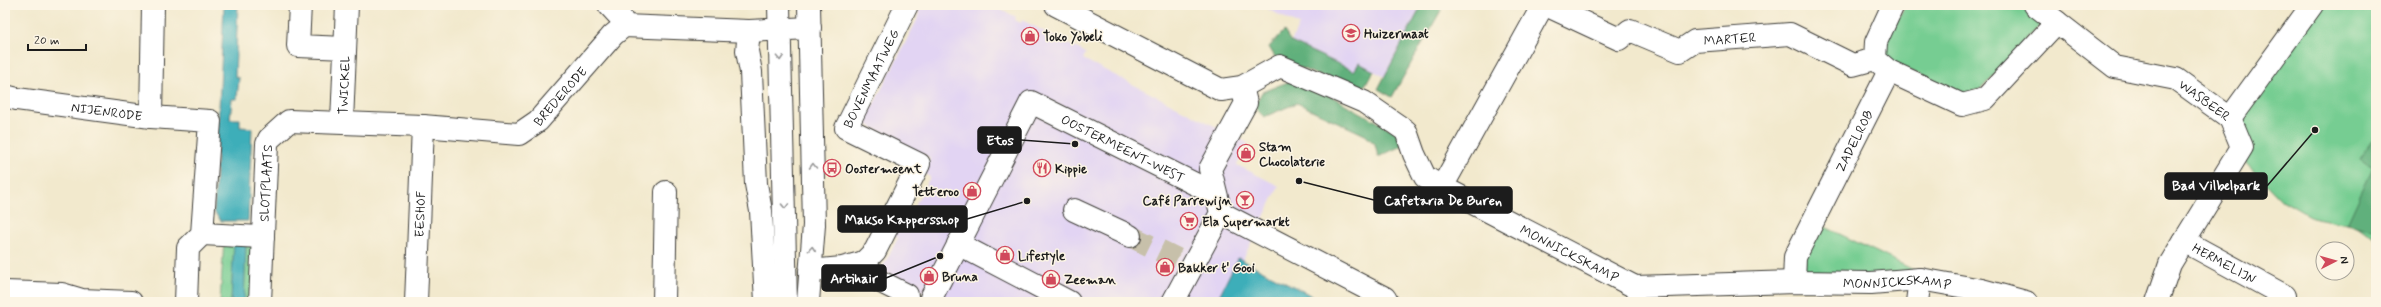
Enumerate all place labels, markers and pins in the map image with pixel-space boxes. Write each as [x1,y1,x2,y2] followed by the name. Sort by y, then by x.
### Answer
[1341,23,1361,43] school or university icon: Huizermaat
[1020,26,1040,46] shop icon: Toko Yobeli
[1364,26,1429,43] place label: Huizermaat
[1043,29,1103,46] place label: Toko Yobeli
[978,127,1021,153] callout: Etos
[1259,139,1325,171] place label: Stam Chocolaterie
[1236,143,1256,163] shop icon: Stam Chocolaterie
[822,158,842,178] bus stop icon: Oostermeent
[1032,158,1052,178] restaurant icon: Kippie
[845,161,922,178] place label: Oostermeent
[1055,161,1087,178] place label: Kippie
[2165,173,2267,199] callout: Bad Vilbelpark
[962,181,982,201] shop icon: Tetteroo
[912,184,959,201] place label: Tetteroo
[1374,187,1512,213] callout: Cafetaria De Buren
[1235,190,1255,210] bar icon: Café Parrewijn
[1142,193,1233,211] place label: Café Parrewijn
[838,206,967,232] callout: Makso Kappersshop
[1179,211,1199,231] supermarket icon: Ela Supermarkt
[1202,214,1290,231] place label: Ela Supermarkt
[995,245,1015,265] shop icon: Lifestyle
[1018,248,1066,265] place label: Lifestyle
[1155,257,1175,277] shop icon: Bakker t' Gooi
[1178,260,1255,277] place label: Bakker t' Gooi
[822,265,886,291] callout: Artihair
[919,266,939,286] shop icon: Bruna
[942,269,978,286] place label: Bruna
[1041,269,1061,289] shop icon: Zeeman
[1064,272,1117,289] place label: Zeeman

